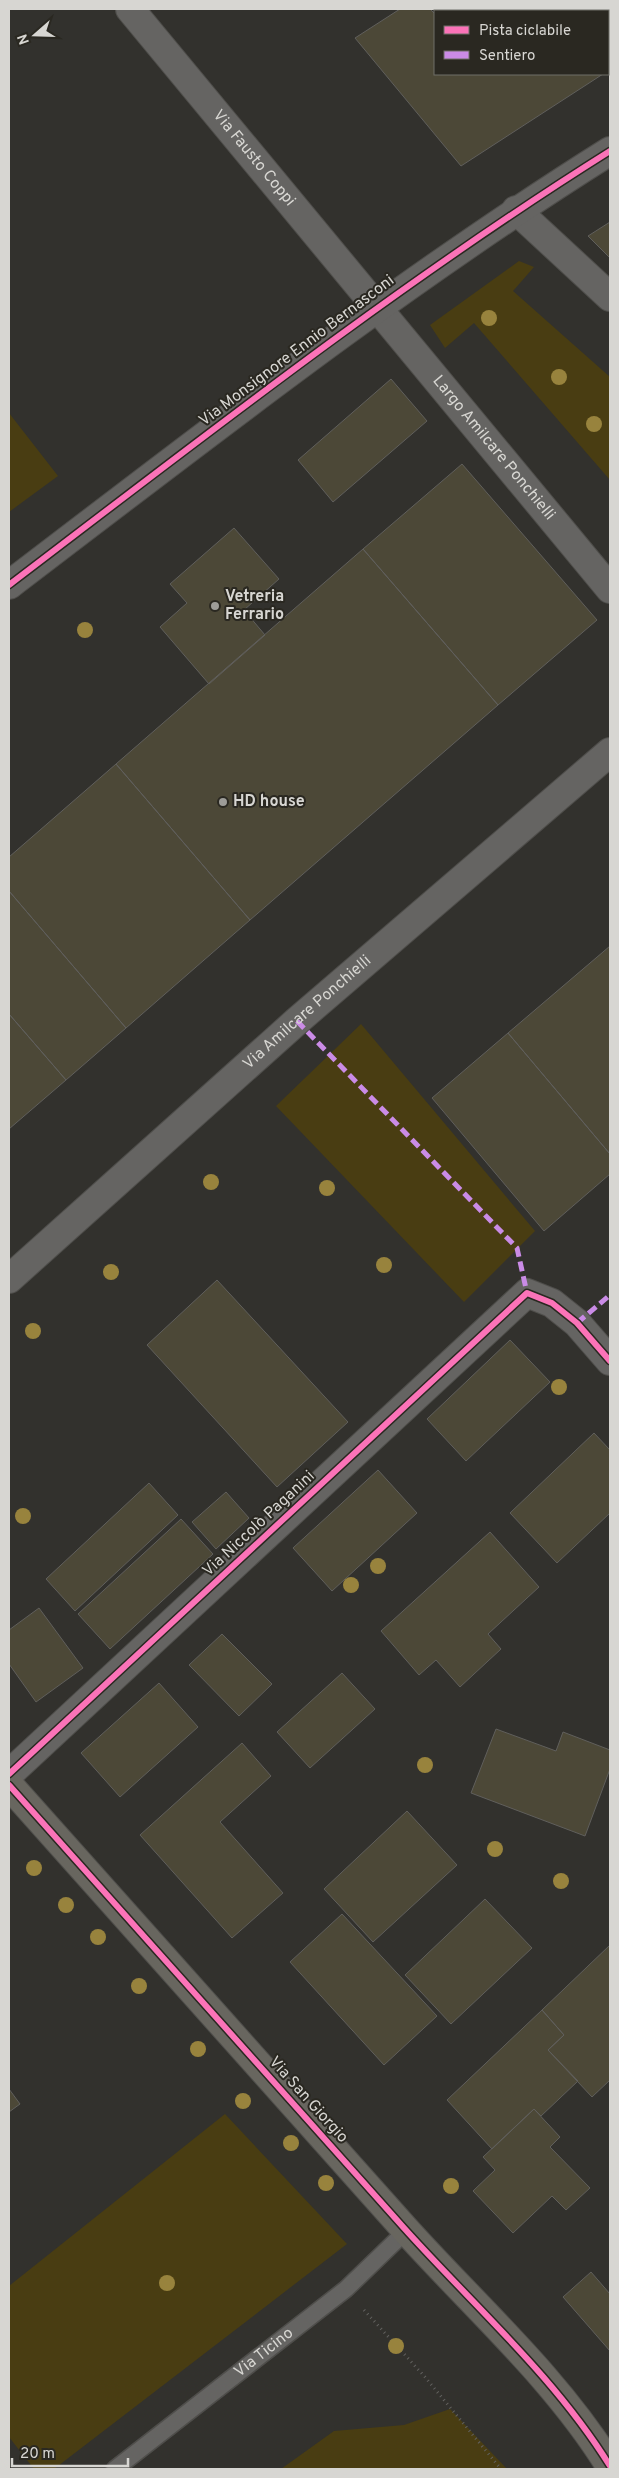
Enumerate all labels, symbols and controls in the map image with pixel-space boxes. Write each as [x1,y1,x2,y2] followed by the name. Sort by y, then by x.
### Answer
[10,10,60,60] north arrow
[434,10,609,75] legend
[479,22,571,41] text: Pista ciclabile
[14,31,34,47] text: N
[479,47,535,66] text: Sentiero
[208,106,299,211] street label: Via Fausto Coppi
[195,271,399,431] street label: Via Monsignore Ennio Bernasconi
[428,372,559,525] street label: Largo Amilcare Ponchielli
[225,587,284,625] place label: Vetreria Ferrario
[209,600,221,612] marker: Vetreria Ferrario
[233,792,305,812] place label: HD house
[217,796,229,808] marker: HD house
[239,951,376,1074] street label: Via Amilcare Ponchielli
[199,1467,319,1581] street label: Via Niccolò Paganini
[264,2053,352,2147] street label: Via San Giorgio
[230,2323,298,2382] street label: Via Ticino
[12,2436,129,2468] scale bar
[20,2445,55,2464] text: 20 m

